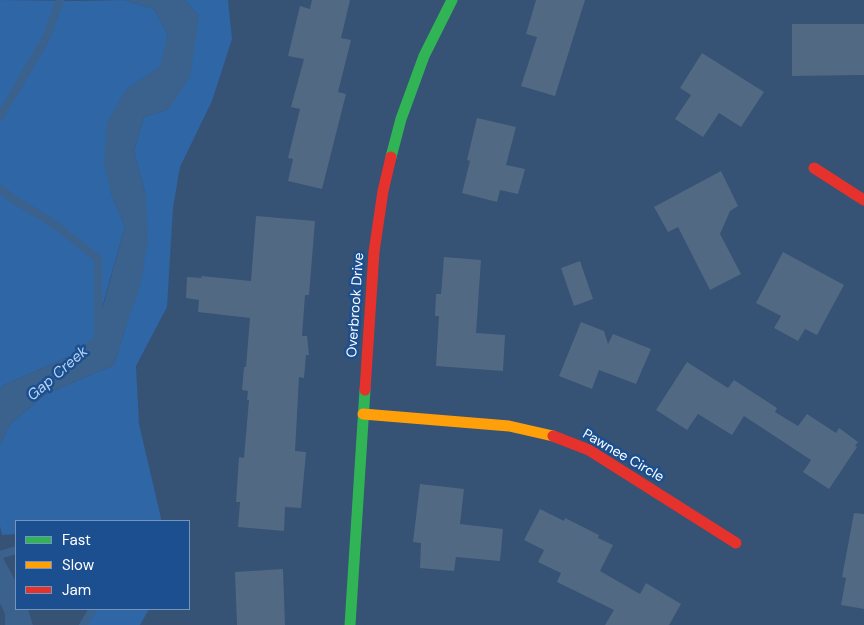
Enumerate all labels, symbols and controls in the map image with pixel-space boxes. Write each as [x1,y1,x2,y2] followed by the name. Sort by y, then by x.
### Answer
[344,252,368,358] street label: Overbrook Drive
[24,343,92,405] water label: Gap Creek
[579,426,667,486] street label: Pawnee Circle
[15,520,190,610] legend
[62,530,91,550] text: Fast
[62,555,94,575] text: Slow
[62,580,91,600] text: Jam

